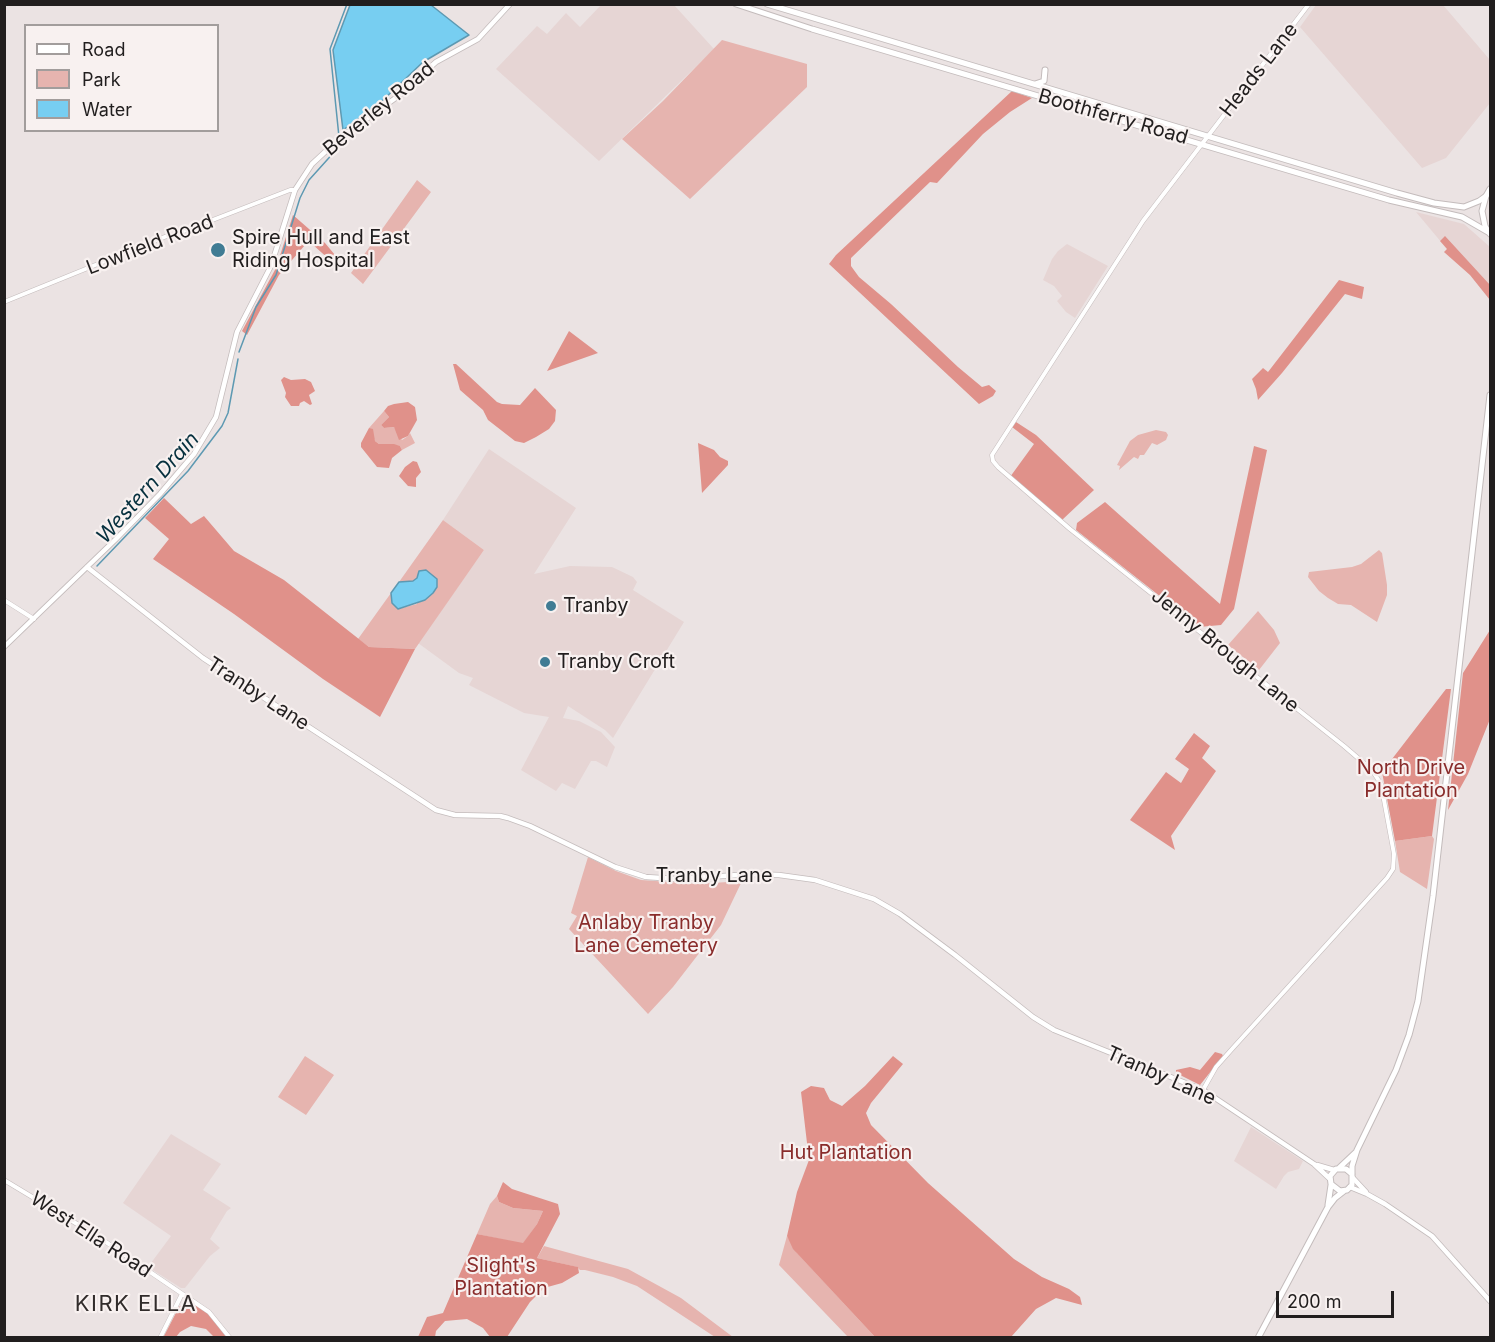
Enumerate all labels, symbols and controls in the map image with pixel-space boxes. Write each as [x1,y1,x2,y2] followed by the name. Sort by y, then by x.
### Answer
[1215,18,1303,122] street label: Heads Lane
[24,24,219,132] legend
[82,39,125,60] text: Road
[319,57,439,161] street label: Beverley Road
[82,69,121,90] text: Park
[1035,84,1191,150] street label: Boothferry Road
[82,99,132,120] text: Water
[83,210,217,280] street label: Lowfield Road
[232,226,410,273] place label: Spire Hull and East Riding Hospital
[209,241,227,259] marker: Spire Hull and East Riding Hospital
[91,427,205,549] water label: Western Drain
[1146,584,1304,718] street label: Jenny Brough Lane
[563,594,628,618] place label: Tranby
[544,599,558,613] marker: Tranby
[557,650,675,674] place label: Tranby Croft
[202,652,314,736] street label: Tranby Lane
[538,655,552,669] marker: Tranby Croft
[1357,756,1465,803] park label: North Drive Plantation
[655,864,773,888] street label: Tranby Lane
[574,911,718,958] park label: Anlaby Tranby Lane Cemetery
[1103,1041,1219,1111] street label: Tranby Lane
[780,1141,912,1165] park label: Hut Plantation
[26,1187,156,1283] street label: West Ella Road
[454,1254,548,1301] park label: Slight's Plantation
[1279,1279,1398,1317] scale bar
[75,1291,197,1317] district label: KIRK ELLA
[1287,1291,1342,1312] text: 200 m

